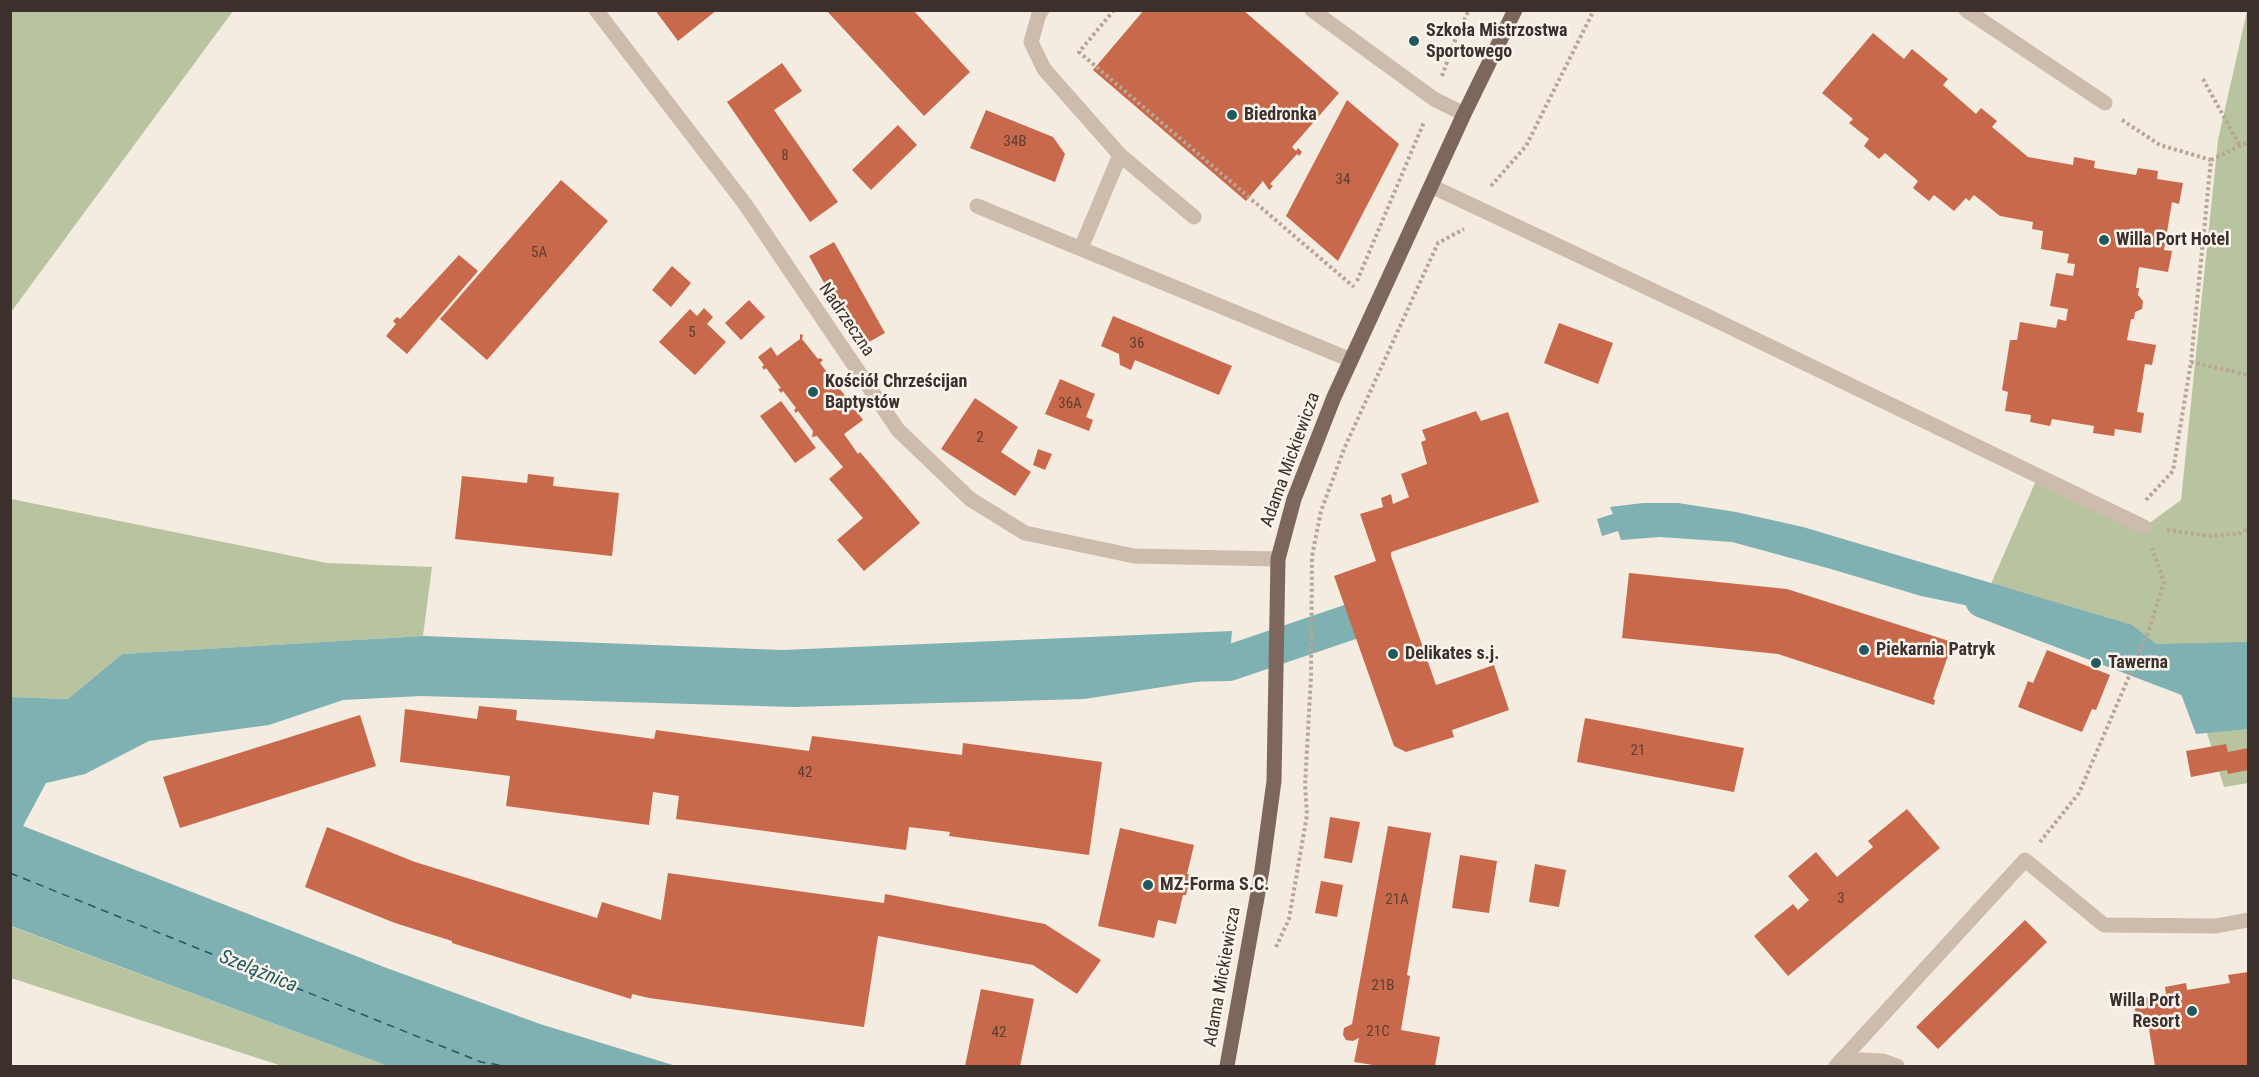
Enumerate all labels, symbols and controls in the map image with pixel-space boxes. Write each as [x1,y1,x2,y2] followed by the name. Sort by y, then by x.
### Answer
[1426,20,1568,63] place label: Szkoła Mistrzostwa Sportowego
[1407,34,1421,48] marker: Szkoła Mistrzostwa Sportowego
[1244,104,1317,126] place label: Biedronka
[1225,108,1239,122] marker: Biedronka
[1004,133,1026,151] house number: 34B
[781,147,789,165] house number: 8
[1336,171,1350,189] house number: 34
[2116,229,2230,251] place label: Willa Port Hotel
[2097,233,2111,247] marker: Willa Port Hotel
[531,244,547,262] house number: 5A
[814,279,878,361] street label: Nadrzeczna
[688,324,696,342] house number: 5
[1130,335,1144,353] house number: 36
[825,371,967,413] place label: Kościół Chrześcijan Baptystów
[806,385,820,399] marker: Kościół Chrześcijan Baptystów
[1257,390,1325,530] street label: Adama Mickiewicza
[1058,395,1082,413] house number: 36A
[976,429,984,447] house number: 2
[1876,639,1995,661] place label: Piekarnia Patryk
[1405,643,1499,665] place label: Delikates s.j.
[1857,643,1871,657] marker: Piekarnia Patryk
[1386,647,1400,661] marker: Delikates s.j.
[2108,652,2168,674] place label: Tawerna
[2089,656,2103,670] marker: Tawerna
[1631,742,1645,760] house number: 21
[798,764,812,782] house number: 42
[1160,874,1269,896] place label: MZ-Forma S.C.
[1141,878,1155,892] marker: MZ-Forma S.C.
[1837,890,1845,908] house number: 3
[1385,891,1409,909] house number: 21A
[1200,905,1246,1049] street label: Adama Mickiewicza
[216,946,300,998] water label: Szelążnica
[1372,977,1394,995] house number: 21B
[2109,990,2180,1032] place label: Willa Port Resort
[2185,1004,2199,1018] marker: Willa Port Resort
[1366,1023,1390,1041] house number: 21C
[992,1024,1006,1042] house number: 42

